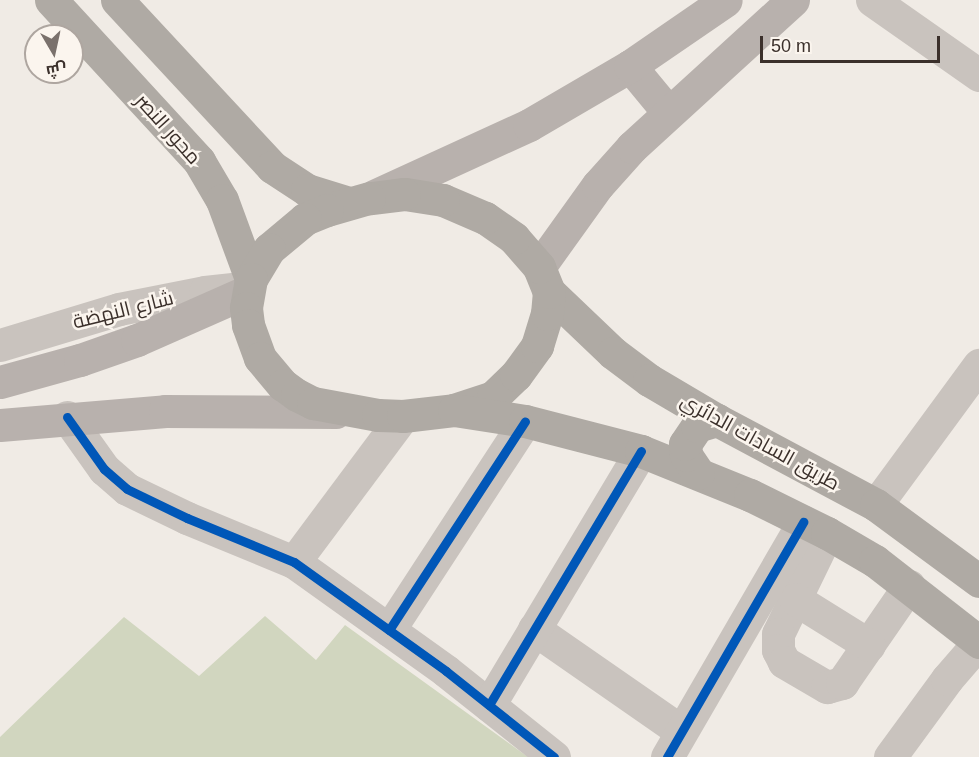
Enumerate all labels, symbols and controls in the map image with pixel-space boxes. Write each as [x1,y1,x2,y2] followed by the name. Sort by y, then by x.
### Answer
[24,24,84,84] north arrow
[763,24,943,62] scale bar
[771,36,811,56] text: 50 m
[45,60,68,80] text: ش
[130,89,206,169] street label: محور النصر
[70,286,176,334] street label: شارع النهضة
[676,388,844,496] street label: طريق السادات الدائري

